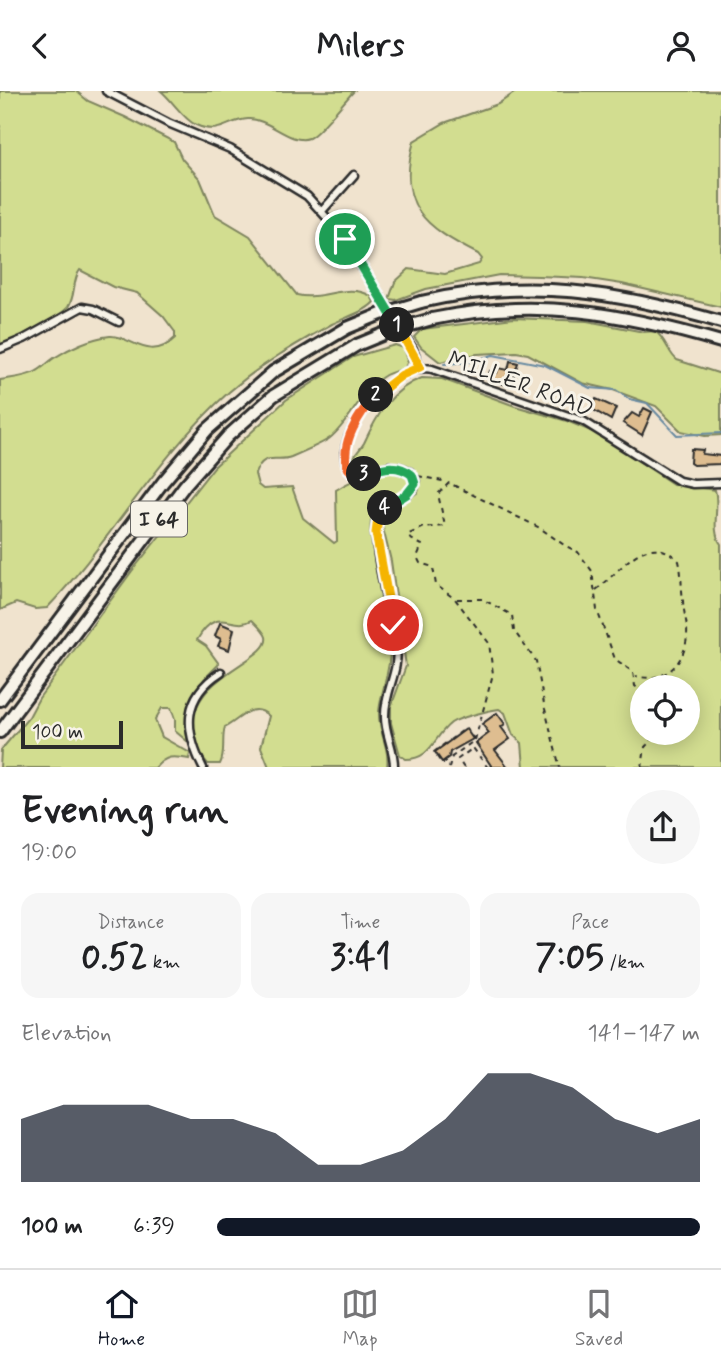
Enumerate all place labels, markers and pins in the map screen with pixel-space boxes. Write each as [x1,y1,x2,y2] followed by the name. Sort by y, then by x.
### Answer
[315,209,375,269] pin
[380,307,414,343] pin: 1
[358,377,394,413] pin: 2
[346,457,382,491] pin: 3
[368,491,402,525] pin: 4
[363,595,423,655] pin

